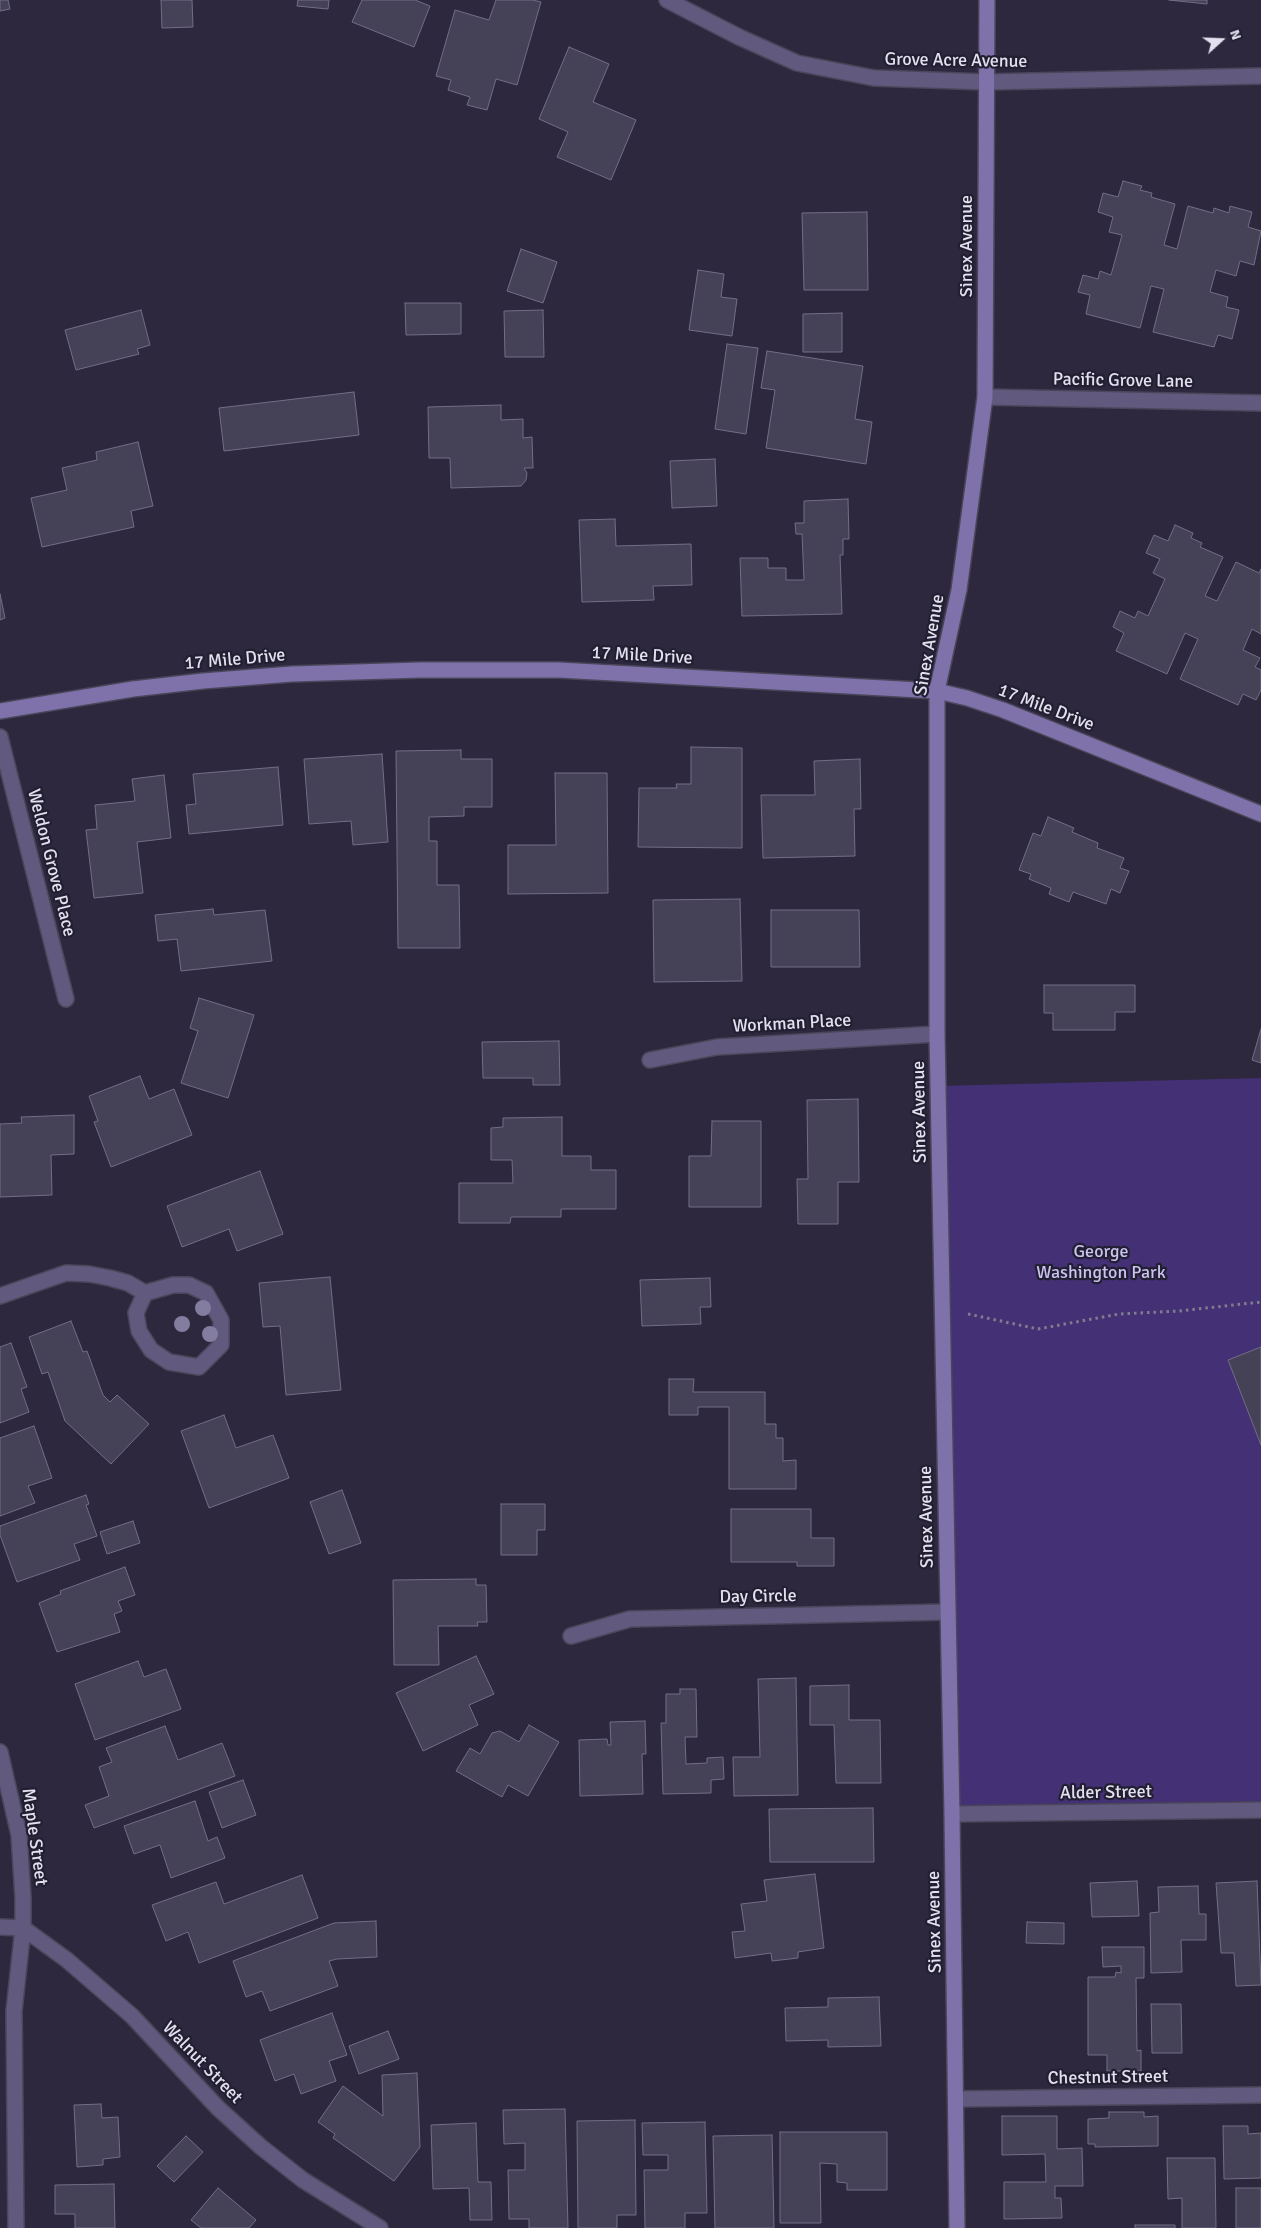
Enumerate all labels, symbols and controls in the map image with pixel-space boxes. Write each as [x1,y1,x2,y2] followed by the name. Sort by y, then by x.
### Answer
[1196,15,1246,65] north arrow
[1226,27,1245,42] text: N
[884,49,1028,73] street label: Grove Acre Avenue
[956,195,978,297] street label: Sinex Avenue
[1053,369,1193,393] street label: Pacific Grove Lane
[910,593,950,697] street label: Sinex Avenue
[591,643,693,669] street label: 17 Mile Drive
[184,645,286,675] street label: 17 Mile Drive
[995,680,1097,736] street label: 17 Mile Drive
[22,787,80,939] street label: Weldon Grove Place
[732,1010,852,1038] street label: Workman Place
[908,1061,932,1163] street label: Sinex Avenue
[1036,1241,1166,1284] park label: George Washington Park
[915,1466,939,1568] street label: Sinex Avenue
[719,1586,797,1608] street label: Day Circle
[1060,1781,1152,1805] street label: Alder Street
[16,1787,52,1887] street label: Maple Street
[923,1871,947,1973] street label: Sinex Avenue
[157,2017,247,2109] street label: Walnut Street
[1047,2066,1169,2090] street label: Chestnut Street

